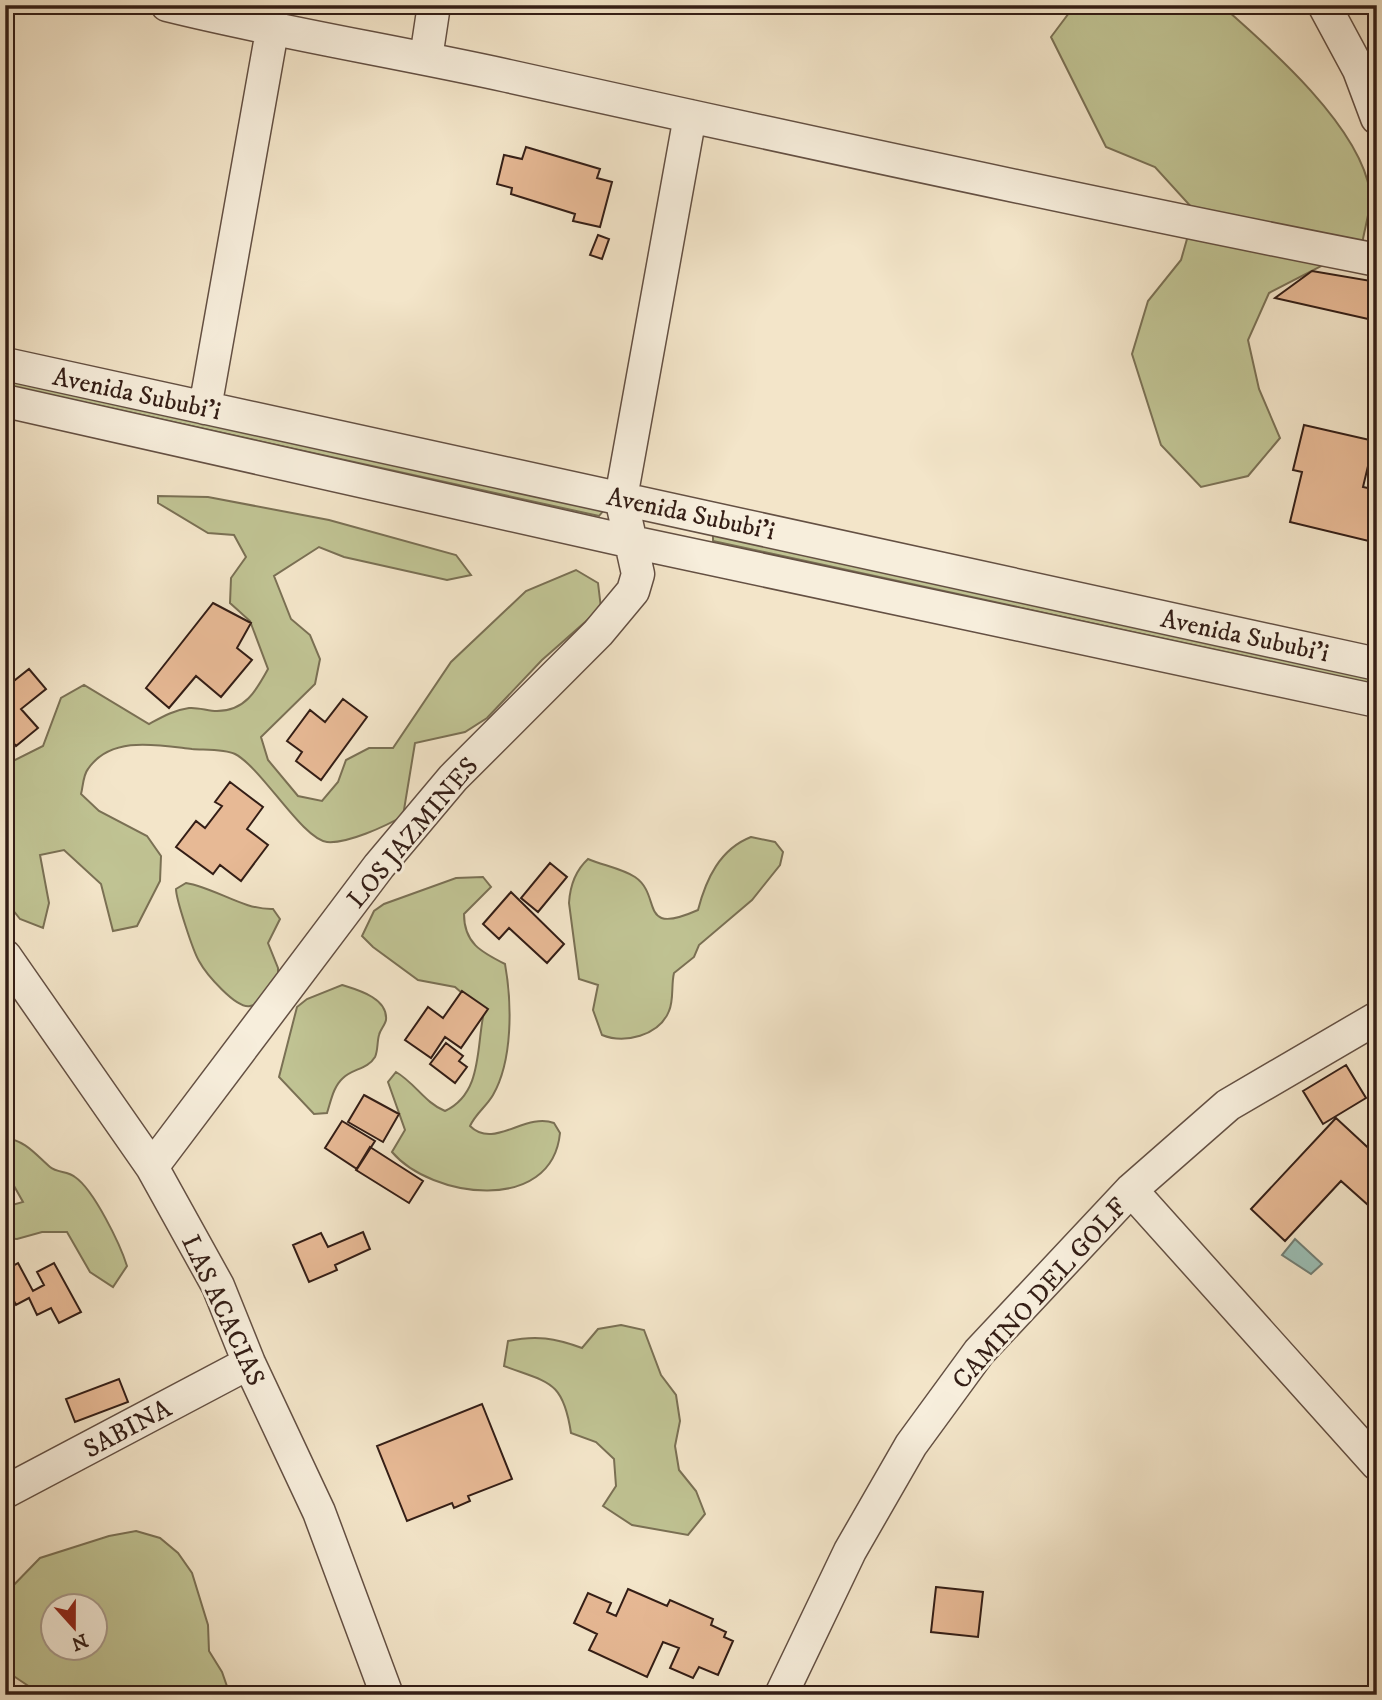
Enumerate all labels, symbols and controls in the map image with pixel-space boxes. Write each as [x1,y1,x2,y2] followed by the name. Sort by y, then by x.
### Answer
[50,361,224,428] street label: Avenida Sububi'i
[604,481,778,548] street label: Avenida Sububi'i
[1158,603,1332,670] street label: Avenida Sububi'i
[340,751,486,915] street label: LOS JAZMINES
[946,1191,1135,1397] street label: CAMINO DEL GOLF
[173,1230,272,1392] street label: LAS ACACIAS
[78,1392,178,1466] street label: SABINA
[38,1592,108,1662] north arrow
[68,1628,91,1655] text: N

